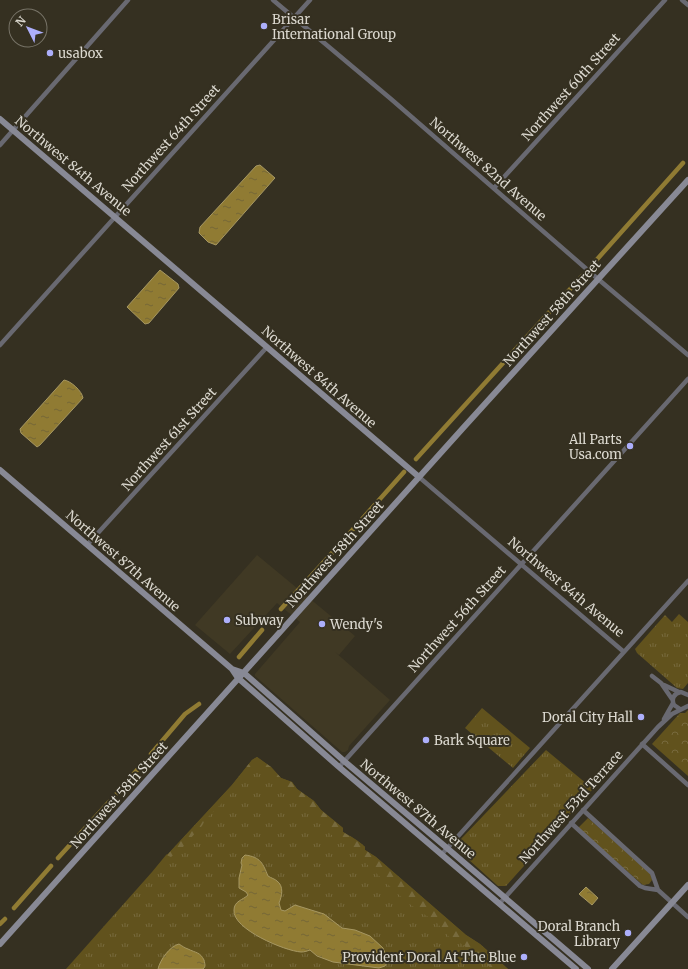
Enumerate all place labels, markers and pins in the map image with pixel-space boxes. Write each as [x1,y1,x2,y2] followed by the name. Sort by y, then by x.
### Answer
[272,11,396,43] place label: Brisar International Group
[259,21,269,31] marker: Brisar International Group
[58,45,103,62] place label: usabox
[45,48,55,58] marker: usabox
[568,431,622,463] place label: All Parts Usa.com
[625,441,635,451] marker: All Parts Usa.com
[235,612,284,629] place label: Subway
[222,615,232,625] marker: Subway
[329,616,383,633] place label: Wendy's
[317,619,327,629] marker: Wendy's
[542,709,633,726] place label: Doral City Hall
[636,712,646,722] marker: Doral City Hall
[434,732,510,749] place label: Bark Square
[421,735,431,745] marker: Bark Square
[538,918,620,950] place label: Doral Branch Library
[623,928,633,938] marker: Doral Branch Library
[342,949,516,966] place label: Provident Doral At The Blue
[519,952,529,962] marker: Provident Doral At The Blue

